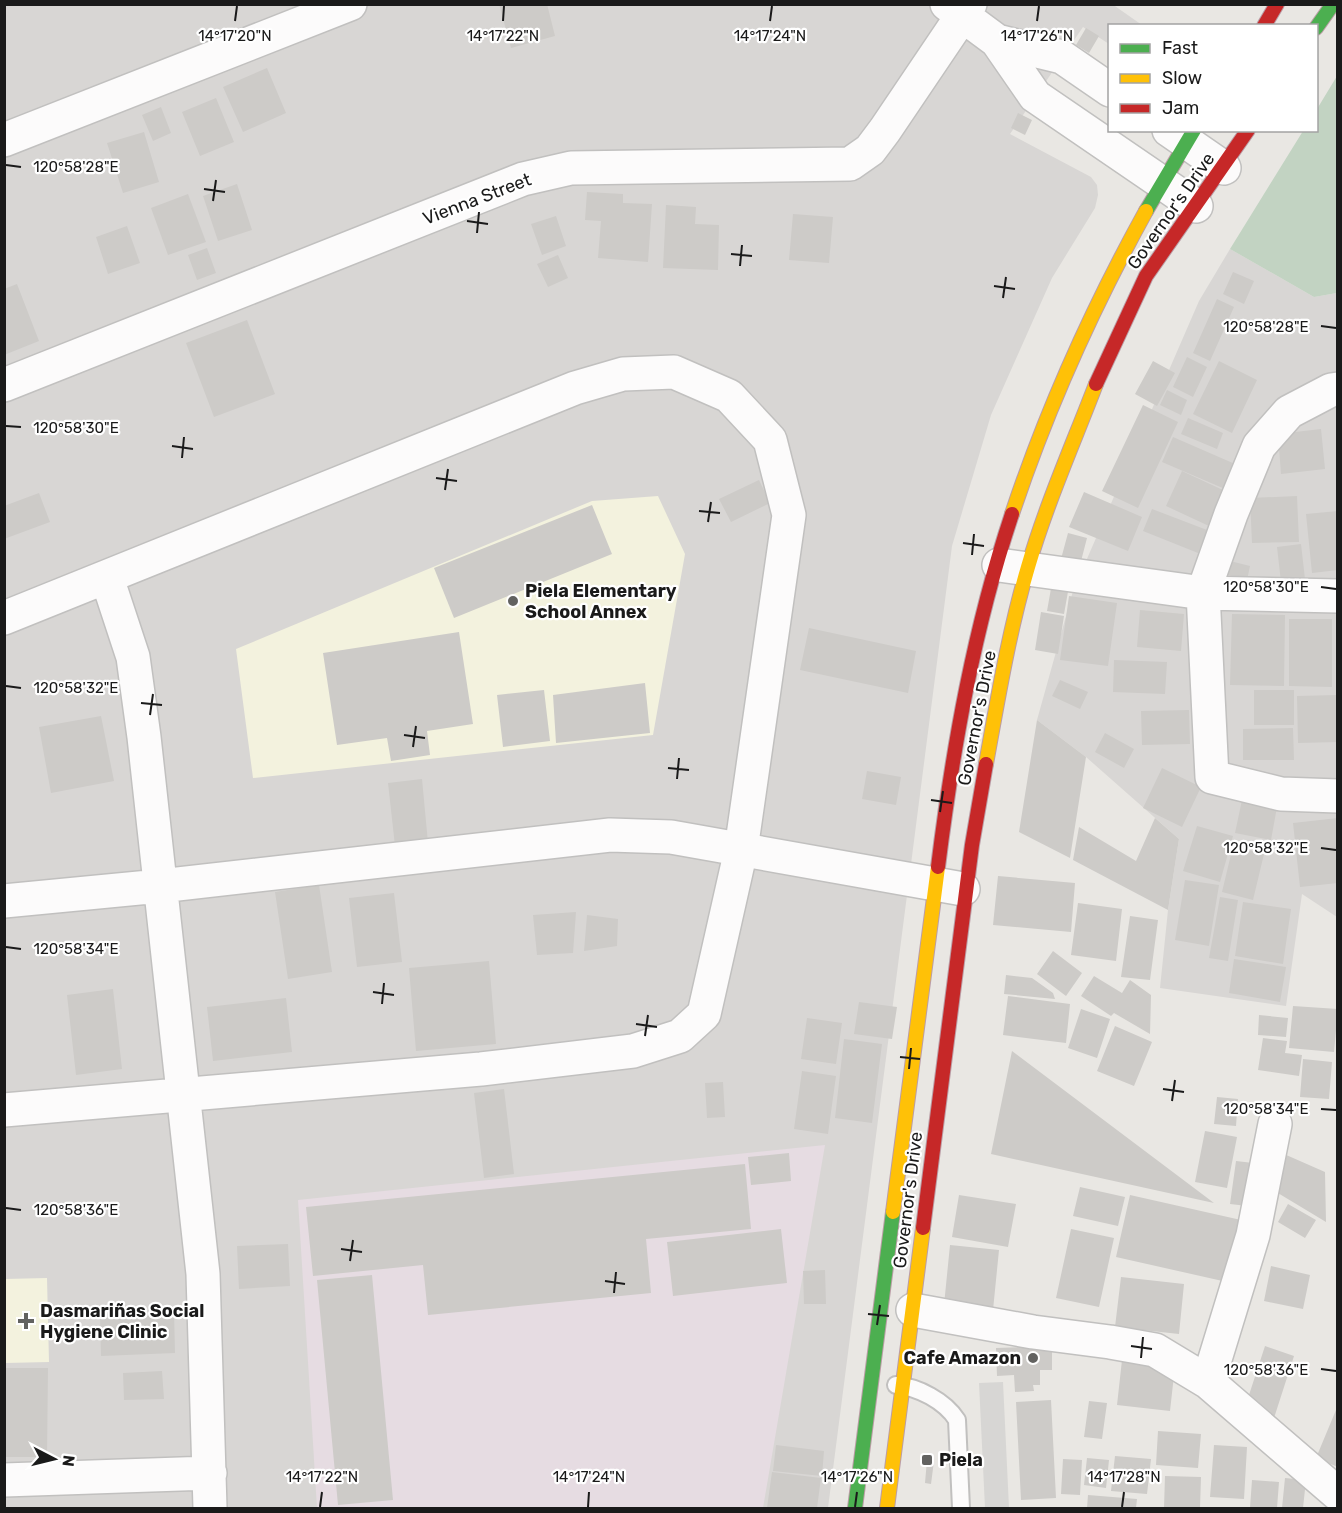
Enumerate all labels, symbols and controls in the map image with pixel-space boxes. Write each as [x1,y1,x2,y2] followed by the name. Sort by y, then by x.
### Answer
[1108,24,1318,132] legend
[198,27,272,45] text: 14°17'20"N
[467,27,539,45] text: 14°17'22"N
[734,27,806,45] text: 14°17'24"N
[1001,27,1073,45] text: 14°17'26"N
[1162,37,1198,59] text: Fast
[1162,67,1202,89] text: Slow
[1162,97,1199,119] text: Jam
[1123,148,1219,274] street label: Governor's Drive
[33,158,119,176] text: 120°58'28"E
[420,168,534,230] street label: Vienna Street
[1223,318,1309,336] text: 120°58'28"E
[33,419,119,437] text: 120°58'30"E
[1223,578,1309,596] text: 120°58'30"E
[525,580,677,623] place label: Piela Elementary School Annex
[506,594,520,608] marker: Piela Elementary School Annex
[953,648,1001,788] street label: Governor's Drive
[34,679,118,697] text: 120°58'32"E
[1224,839,1308,857] text: 120°58'32"E
[34,940,118,958] text: 120°58'34"E
[1224,1100,1308,1118] text: 120°58'34"E
[889,1130,927,1270] street label: Governor's Drive
[34,1201,118,1219] text: 120°58'36"E
[40,1300,204,1343] place label: Dasmariñas Social Hygiene Clinic
[17,1312,35,1330] marker: Dasmariñas Social Hygiene Clinic
[903,1347,1021,1369] place label: Cafe Amazon
[1026,1351,1040,1365] marker: Cafe Amazon
[1224,1361,1308,1379] text: 120°58'36"E
[24,1429,84,1489] north arrow
[939,1449,983,1471] place label: Piela
[920,1453,934,1467] marker: Piela
[58,1454,79,1468] text: N
[286,1468,358,1486] text: 14°17'22"N
[553,1468,625,1486] text: 14°17'24"N
[821,1468,893,1486] text: 14°17'26"N
[1087,1468,1161,1486] text: 14°17'28"N

